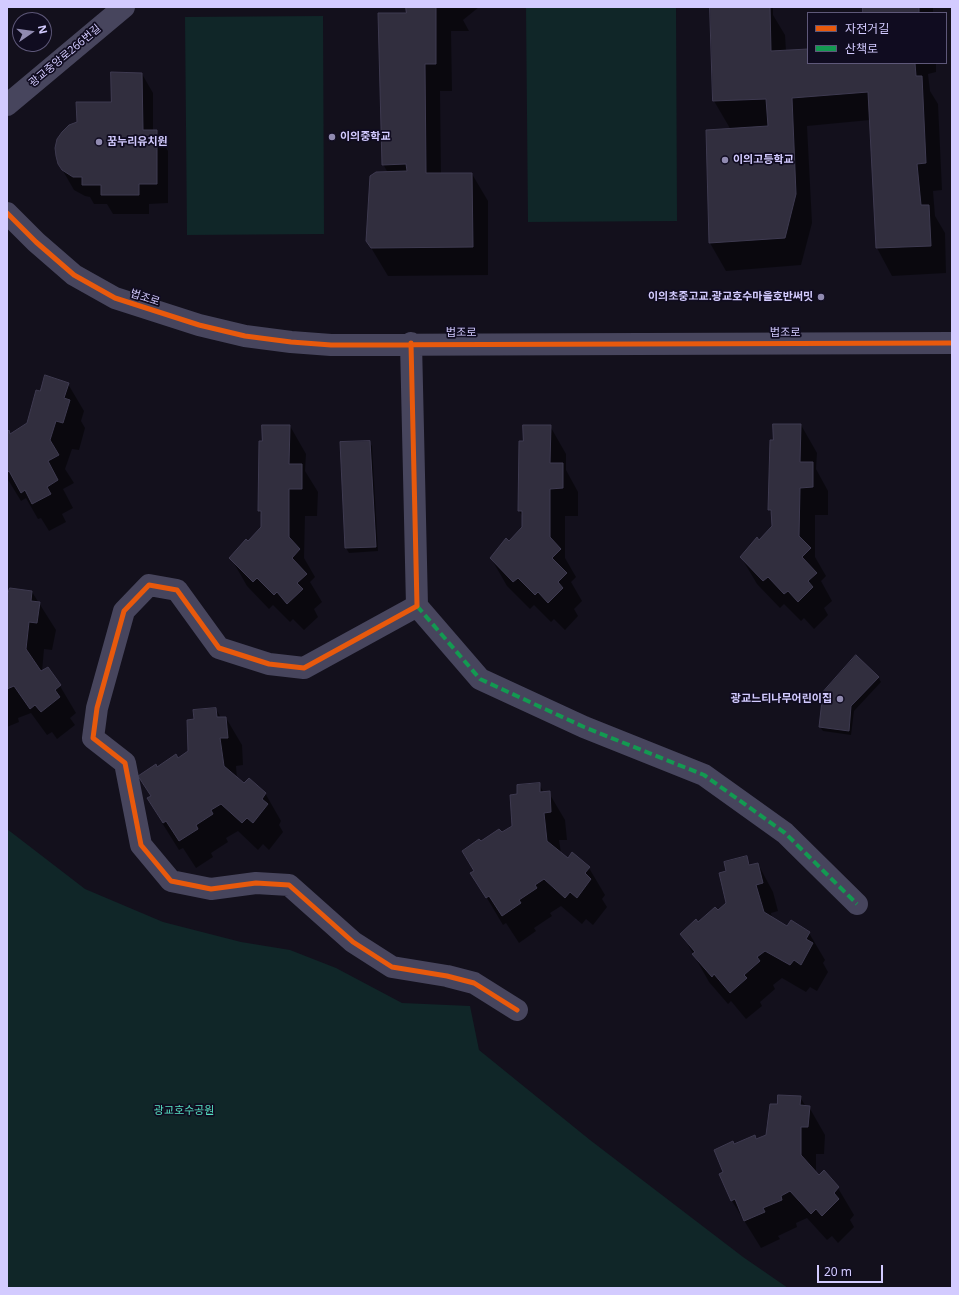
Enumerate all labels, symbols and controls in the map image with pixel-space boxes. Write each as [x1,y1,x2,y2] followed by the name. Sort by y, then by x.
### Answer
[12,12,52,52] north arrow
[807,12,947,64] legend
[845,20,889,37] text: 자전거길
[26,22,104,90] street label: 광교중앙로266번길
[35,23,52,35] text: N
[845,40,878,57] text: 산책로
[340,130,391,144] place label: 이의중학교
[327,132,337,142] marker: 이의중학교
[107,135,168,149] place label: 꿈누리유치원
[94,137,104,147] marker: 꿈누리유치원
[733,153,794,167] place label: 이의고등학교
[720,155,730,165] marker: 이의고등학교
[129,287,161,309] street label: 법조로
[648,290,813,304] place label: 이의초중고교.광교호수마을호반써밋
[816,292,826,302] marker: 이의초중고교.광교호수마을호반써밋
[446,326,476,340] street label: 법조로
[770,326,800,340] street label: 법조로
[731,692,832,706] place label: 광교느티나무어린이집
[835,694,845,704] marker: 광교느티나무어린이집
[154,1104,214,1118] park label: 광교호수공원
[819,1257,885,1283] scale bar
[824,1263,852,1280] text: 20 m

